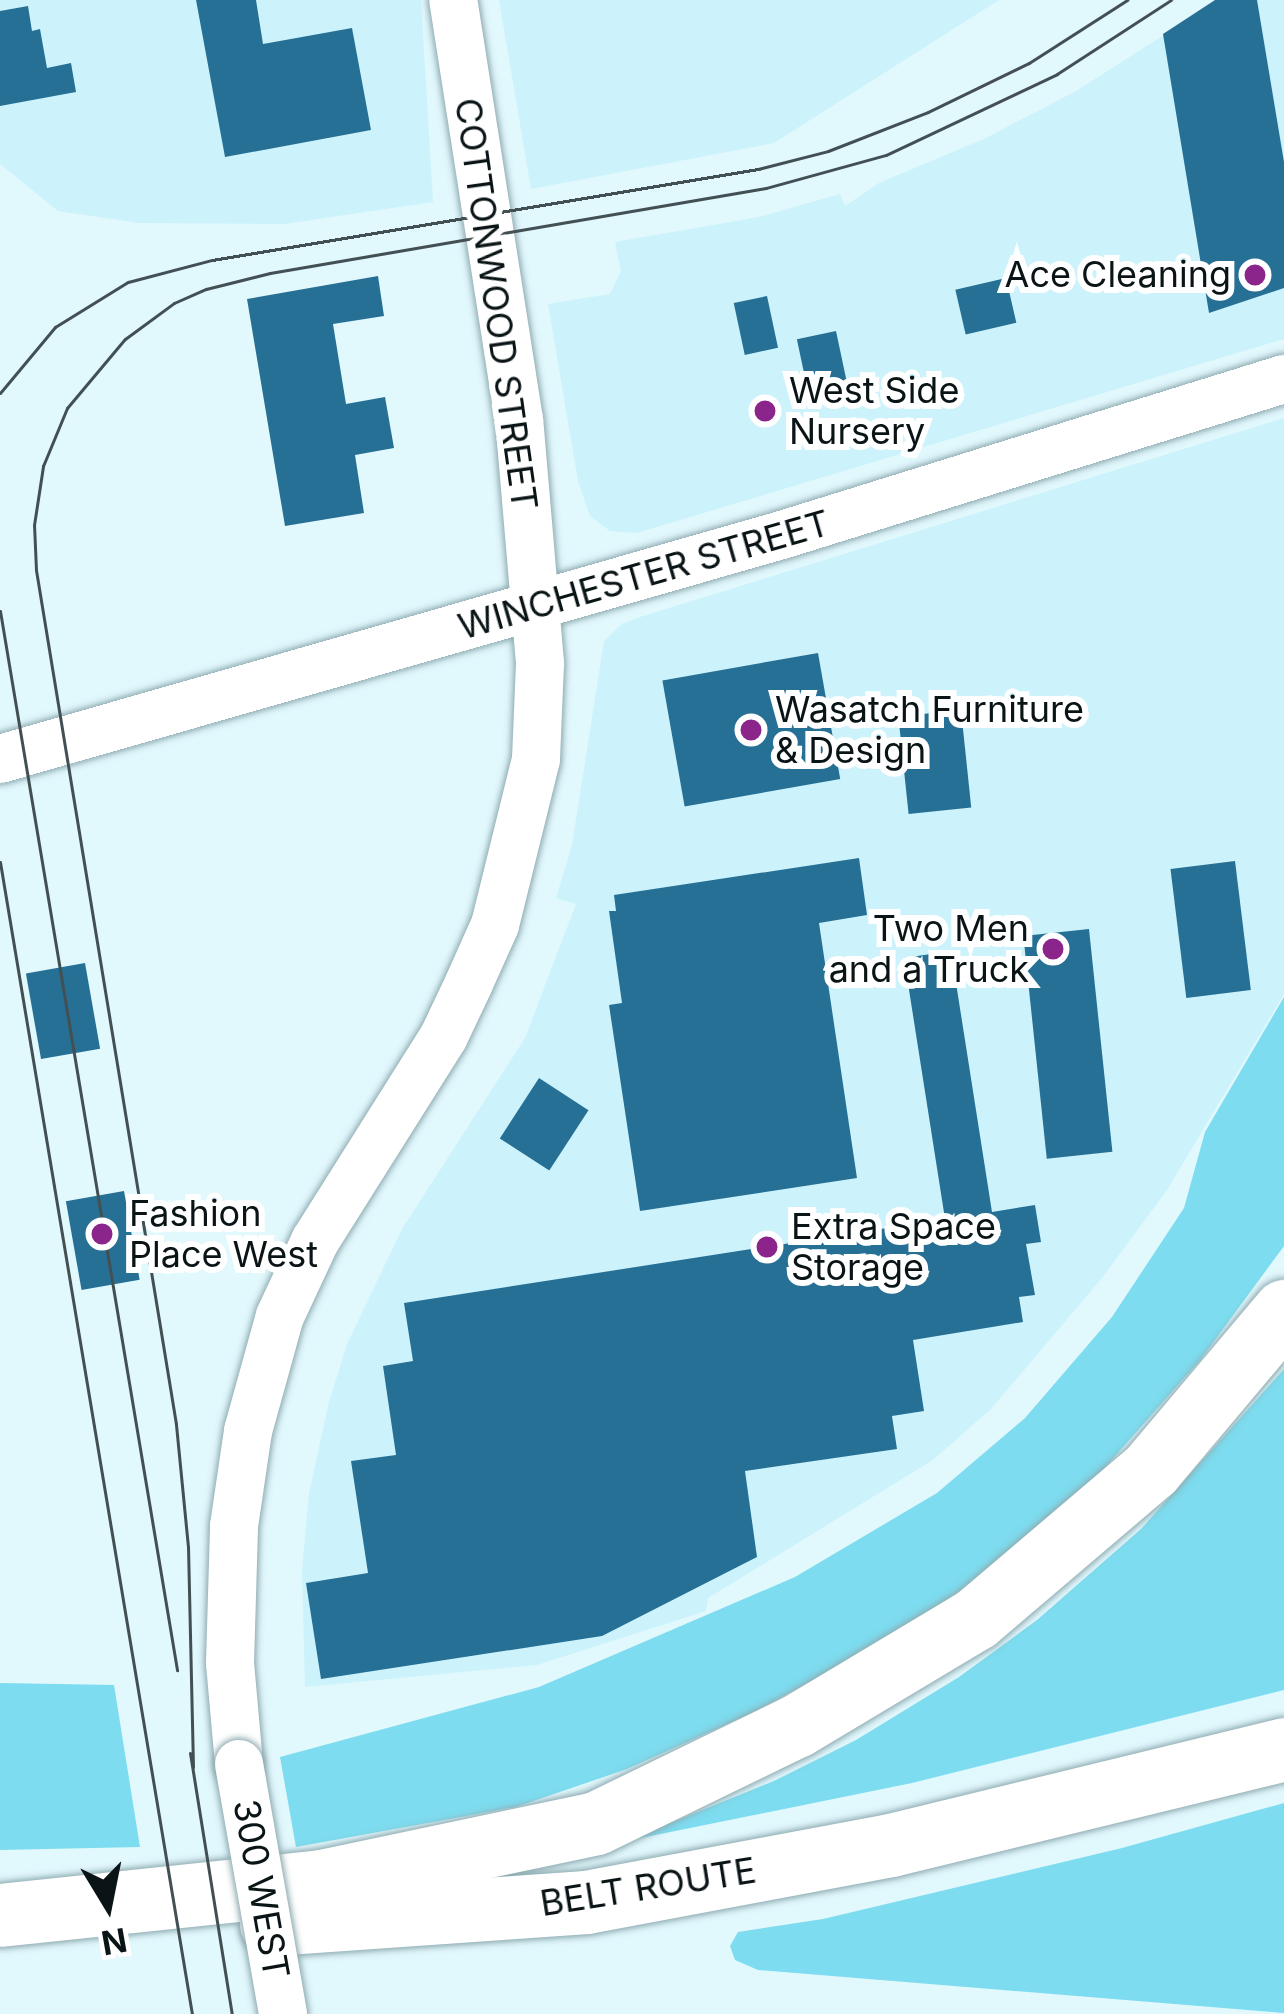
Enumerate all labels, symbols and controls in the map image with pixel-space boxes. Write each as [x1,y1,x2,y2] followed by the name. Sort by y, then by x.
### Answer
[446,95,546,513] street label: COTTONWOOD STREET
[1005,253,1231,297] place label: Ace Cleaning
[1242,262,1268,288] marker: Ace Cleaning
[789,368,959,453] place label: West Side Nursery
[752,398,778,424] marker: West Side Nursery
[453,501,835,649] street label: WINCHESTER STREET
[775,687,1084,772] place label: Wasatch Furniture & Design
[738,717,764,743] marker: Wasatch Furniture & Design
[829,906,1029,991] place label: Two Men and a Truck
[1040,936,1066,962] marker: Two Men and a Truck
[129,1191,318,1276] place label: Fashion Place West
[791,1204,996,1289] place label: Extra Space Storage
[86,1218,118,1250] marker: Fashion Place West
[754,1234,780,1260] marker: Extra Space Storage
[224,1796,298,1982] street label: 300 WEST
[48,1846,168,1966] north arrow
[537,1849,759,1925] street label: BELT ROUTE
[98,1920,130,1963] text: N

